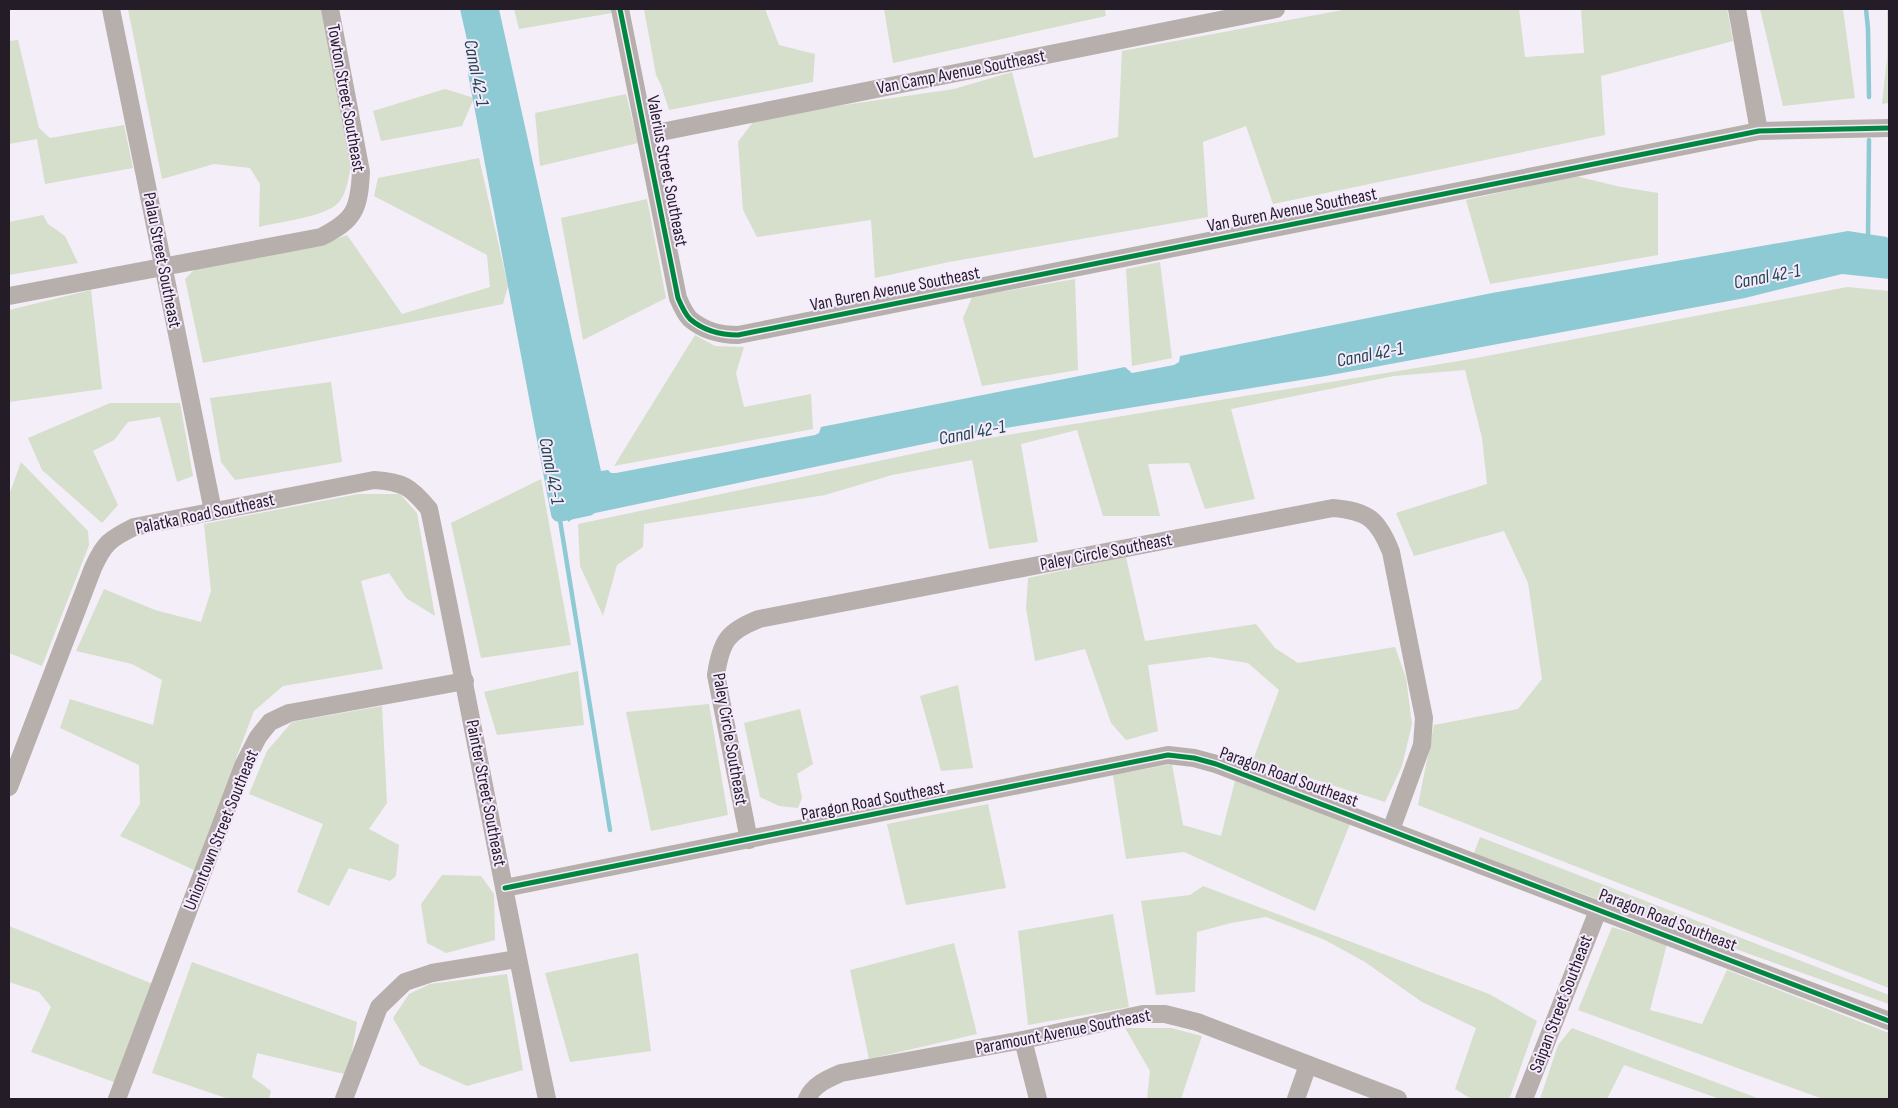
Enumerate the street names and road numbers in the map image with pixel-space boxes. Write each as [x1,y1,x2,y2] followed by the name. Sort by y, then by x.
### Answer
[323,22,369,174] street label: Towton Street Southeast
[875,45,1047,99] street label: Van Camp Avenue Southeast
[642,94,692,249] street label: Valerius Street Southeast
[1206,183,1379,237] street label: Van Buren Avenue Southeast
[139,190,186,330] street label: Palau Street Southeast
[809,262,982,316] street label: Van Buren Avenue Southeast
[134,489,277,539] street label: Palatka Road Southeast
[1038,529,1174,575] street label: Paley Circle Southeast
[708,671,752,807] street label: Paley Circle Southeast
[461,718,511,869] street label: Painter Street Southeast
[1217,742,1362,812] street label: Paragon Road Southeast
[179,746,263,913] street label: Uniontown Street Southeast
[799,777,947,825] street label: Paragon Road Southeast
[1596,884,1740,956] street label: Paragon Road Southeast
[1525,932,1597,1076] street label: Saipan Street Southeast
[974,1005,1153,1059] street label: Paramount Avenue Southeast

